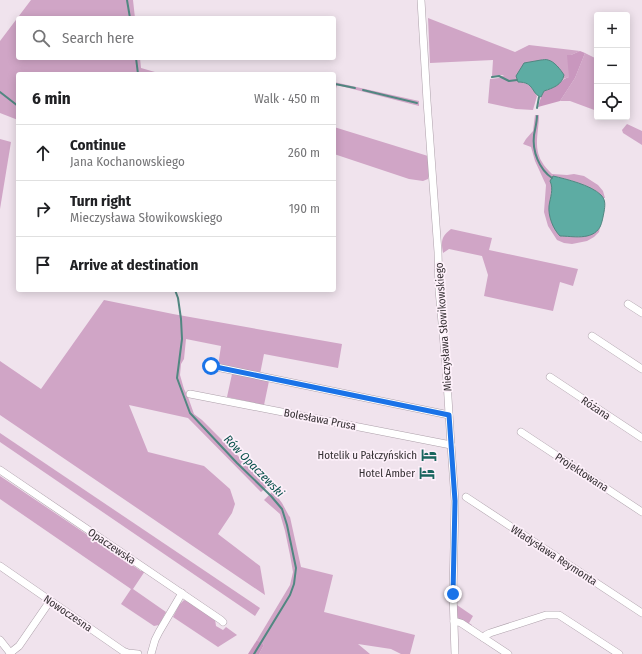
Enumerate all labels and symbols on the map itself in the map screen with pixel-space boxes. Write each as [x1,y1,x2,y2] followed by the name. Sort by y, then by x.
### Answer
[432,262,454,392] street label: Mieczysława Słowikowskiego
[202,357,220,375] route start
[579,394,613,423] street label: Różana
[283,406,357,433] street label: Bolesława Prusa
[221,432,287,500] water label: Rów Opaczewski
[420,446,438,464] hotel icon: Hotelik u Pałczyńskich
[318,449,417,462] place label: Hotelik u Pałczyńskich
[553,450,611,494] street label: Projektowana
[418,464,436,482] hotel icon: Hotel Amber
[359,467,415,480] place label: Hotel Amber
[508,523,599,588] street label: Władysława Reymonta
[85,526,138,567] street label: Opaczewska
[444,585,462,603] route end
[41,592,94,634] street label: Nowoczesna

